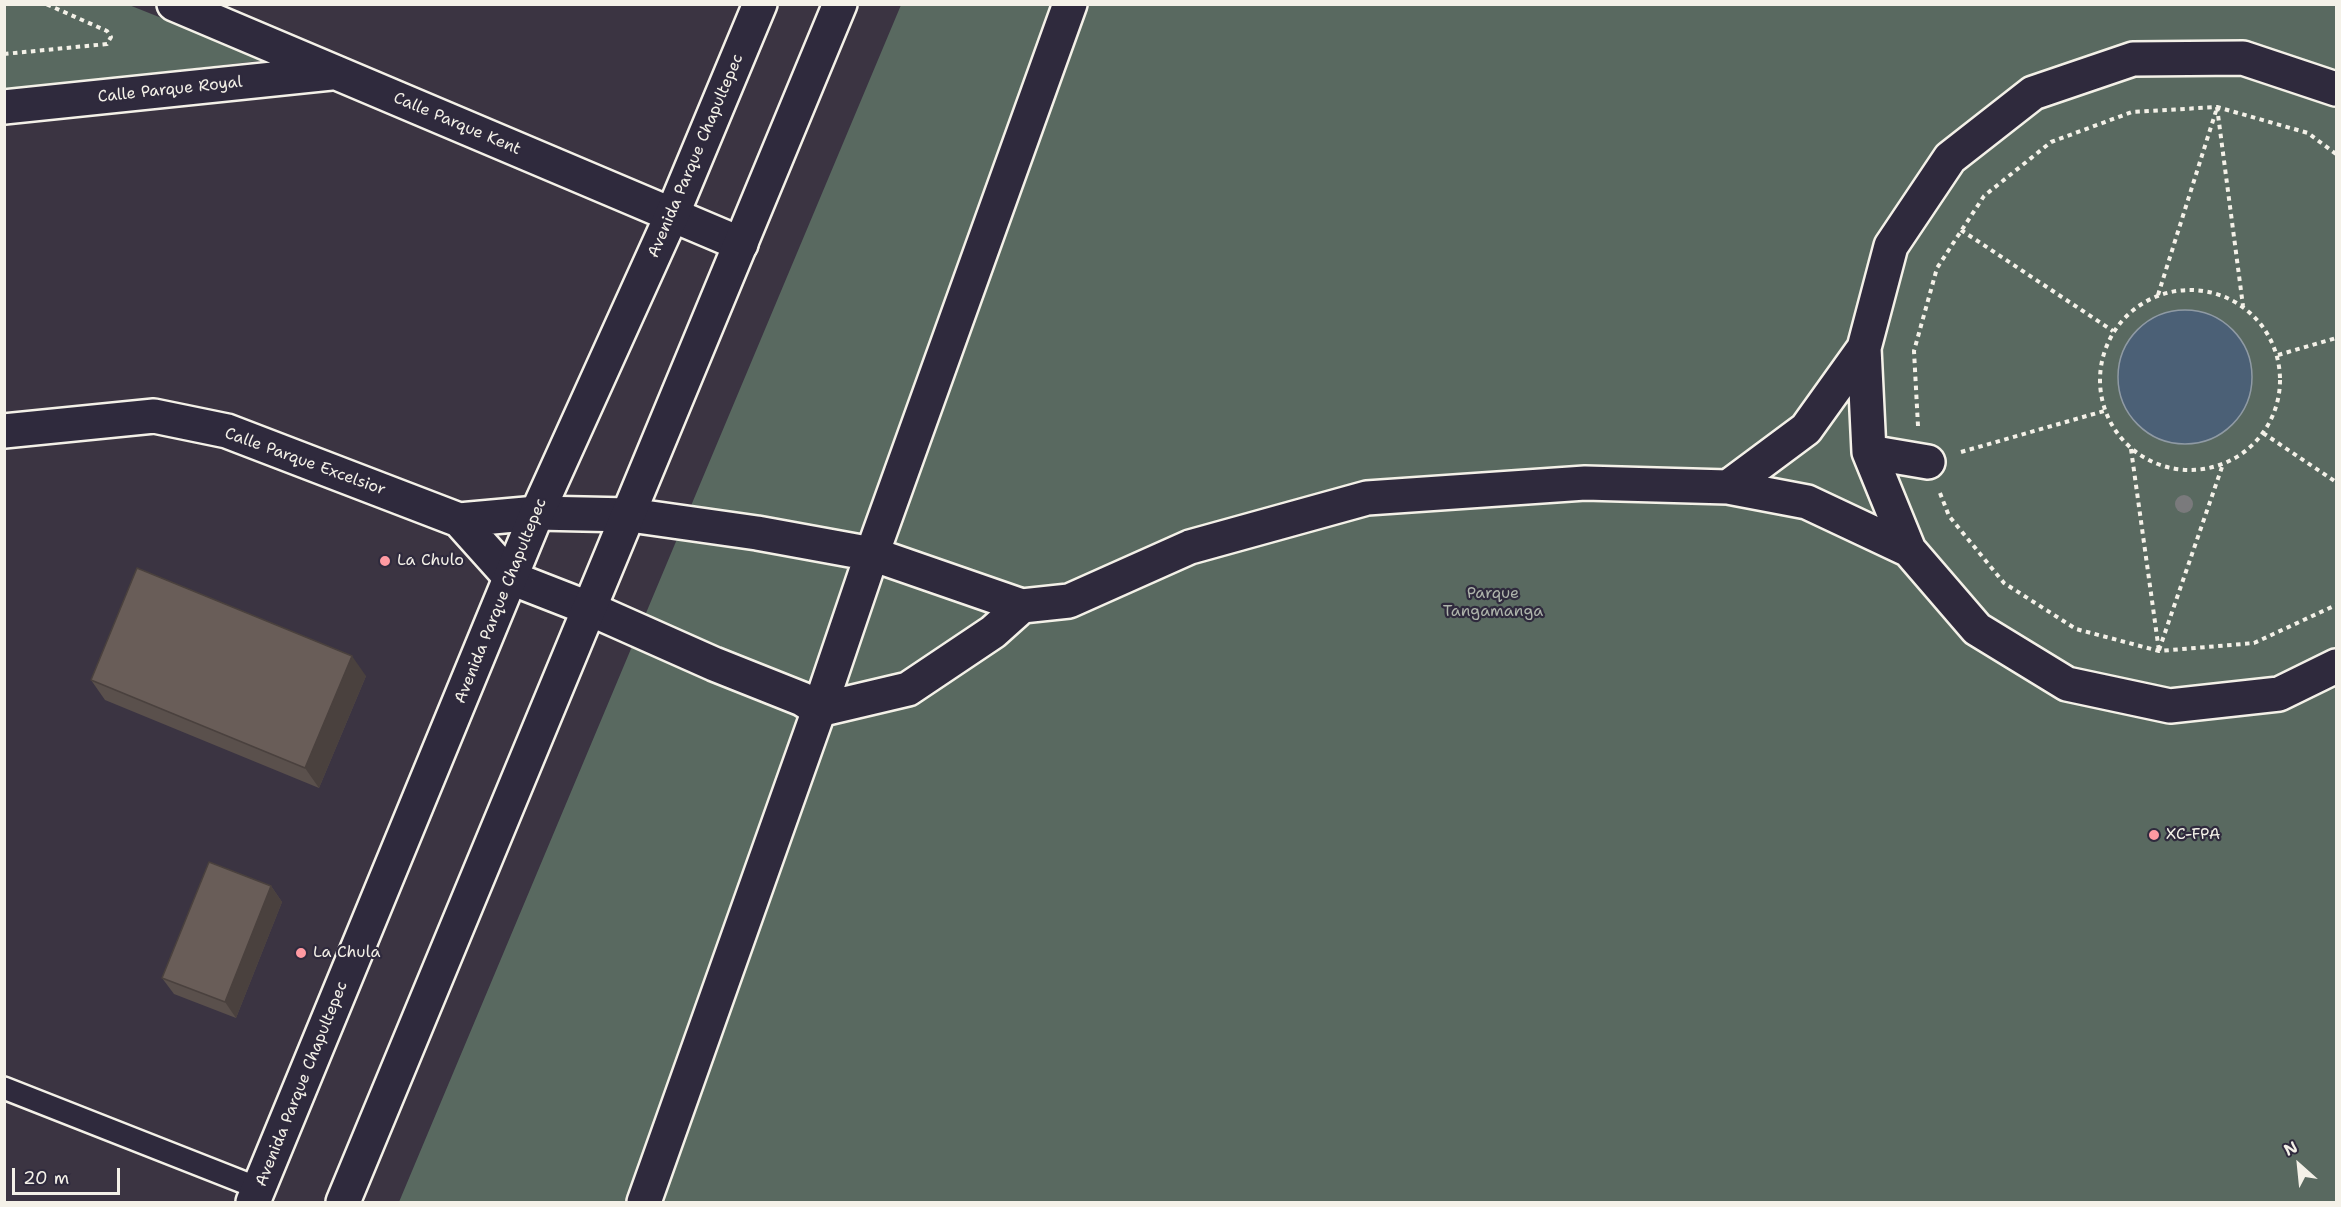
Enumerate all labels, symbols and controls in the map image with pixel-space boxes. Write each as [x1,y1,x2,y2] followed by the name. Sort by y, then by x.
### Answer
[644,51,748,261] street label: Avenida Parque Chapultepec
[97,73,243,107] street label: Calle Parque Royal
[390,88,524,160] street label: Calle Parque Kent
[222,424,388,500] street label: Calle Parque Excelsior
[451,496,551,706] street label: Avenida Parque Chapultepec
[397,551,464,571] place label: La Chulo
[378,554,392,568] marker: La Chulo
[1443,584,1543,622] park label: Parque Tangamanga
[2166,825,2220,845] place label: XC-FPA
[2147,828,2161,842] marker: XC-FPA
[313,943,380,963] place label: La Chula
[294,946,308,960] marker: La Chula
[252,979,352,1189] street label: Avenida Parque Chapultepec
[2269,1135,2329,1195] north arrow
[2280,1136,2301,1161] text: N
[15,1156,123,1194] scale bar
[23,1166,69,1190] text: 20 m

